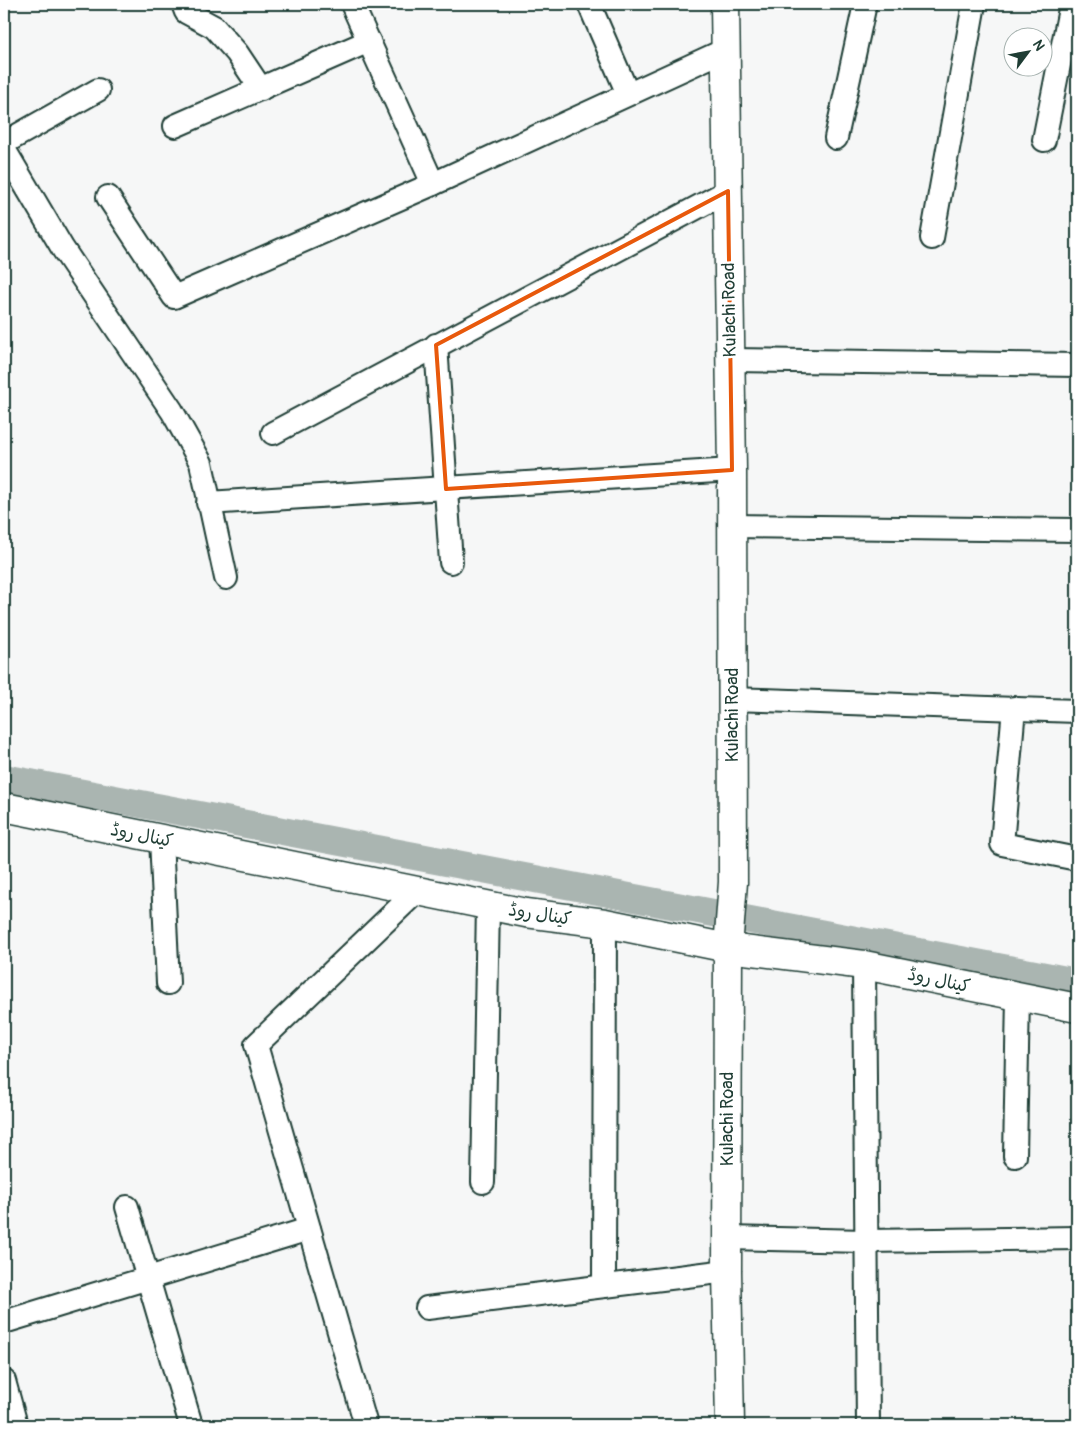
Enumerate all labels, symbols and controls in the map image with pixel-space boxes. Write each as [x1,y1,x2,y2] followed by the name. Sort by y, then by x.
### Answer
[1004,28,1054,78] north arrow
[1029,37,1048,54] text: N
[717,262,742,358] street label: Kulachi Road
[721,668,744,762] street label: Kulachi Road
[109,818,175,853] street label: کینال روڈ
[507,898,573,931] street label: کینال روڈ
[906,963,973,998] street label: کینال روڈ
[716,1072,739,1166] street label: Kulachi Road

